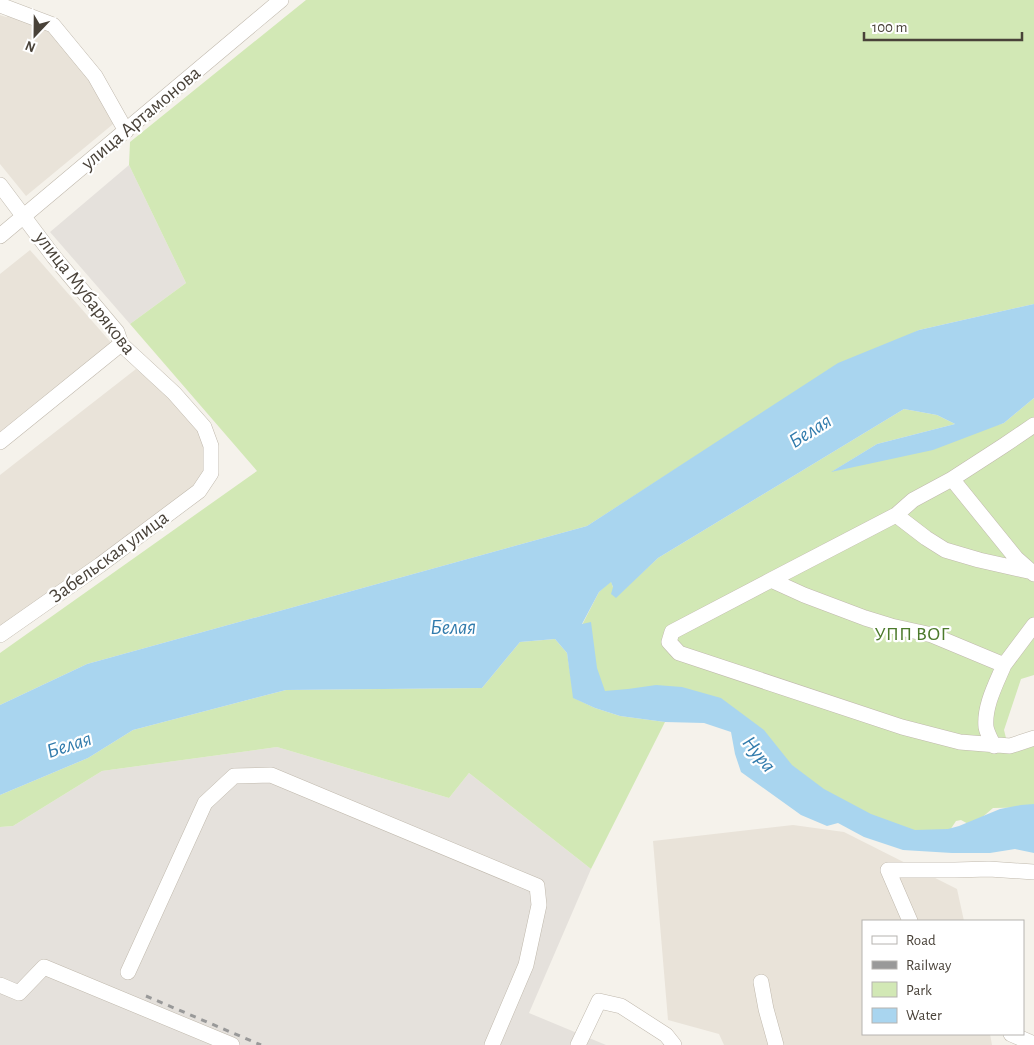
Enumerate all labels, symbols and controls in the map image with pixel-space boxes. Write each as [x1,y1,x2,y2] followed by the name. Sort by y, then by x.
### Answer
[10,10,60,60] north arrow
[864,10,1022,42] scale bar
[872,20,907,35] text: 100 m
[23,38,38,54] text: N
[77,63,204,174] street label: улица Артамонова
[30,227,139,358] street label: улица Мубарякова
[785,410,835,452] water label: Белая
[46,507,172,607] street label: Забельская улица
[430,617,476,638] water label: Белая
[875,624,949,644] park label: УПП ВОГ
[44,728,94,762] water label: Белая
[738,732,780,777] water label: Нура
[862,920,1024,1035] legend
[906,933,936,948] text: Road
[906,958,952,973] text: Railway
[906,983,932,998] text: Park
[906,1008,942,1023] text: Water

